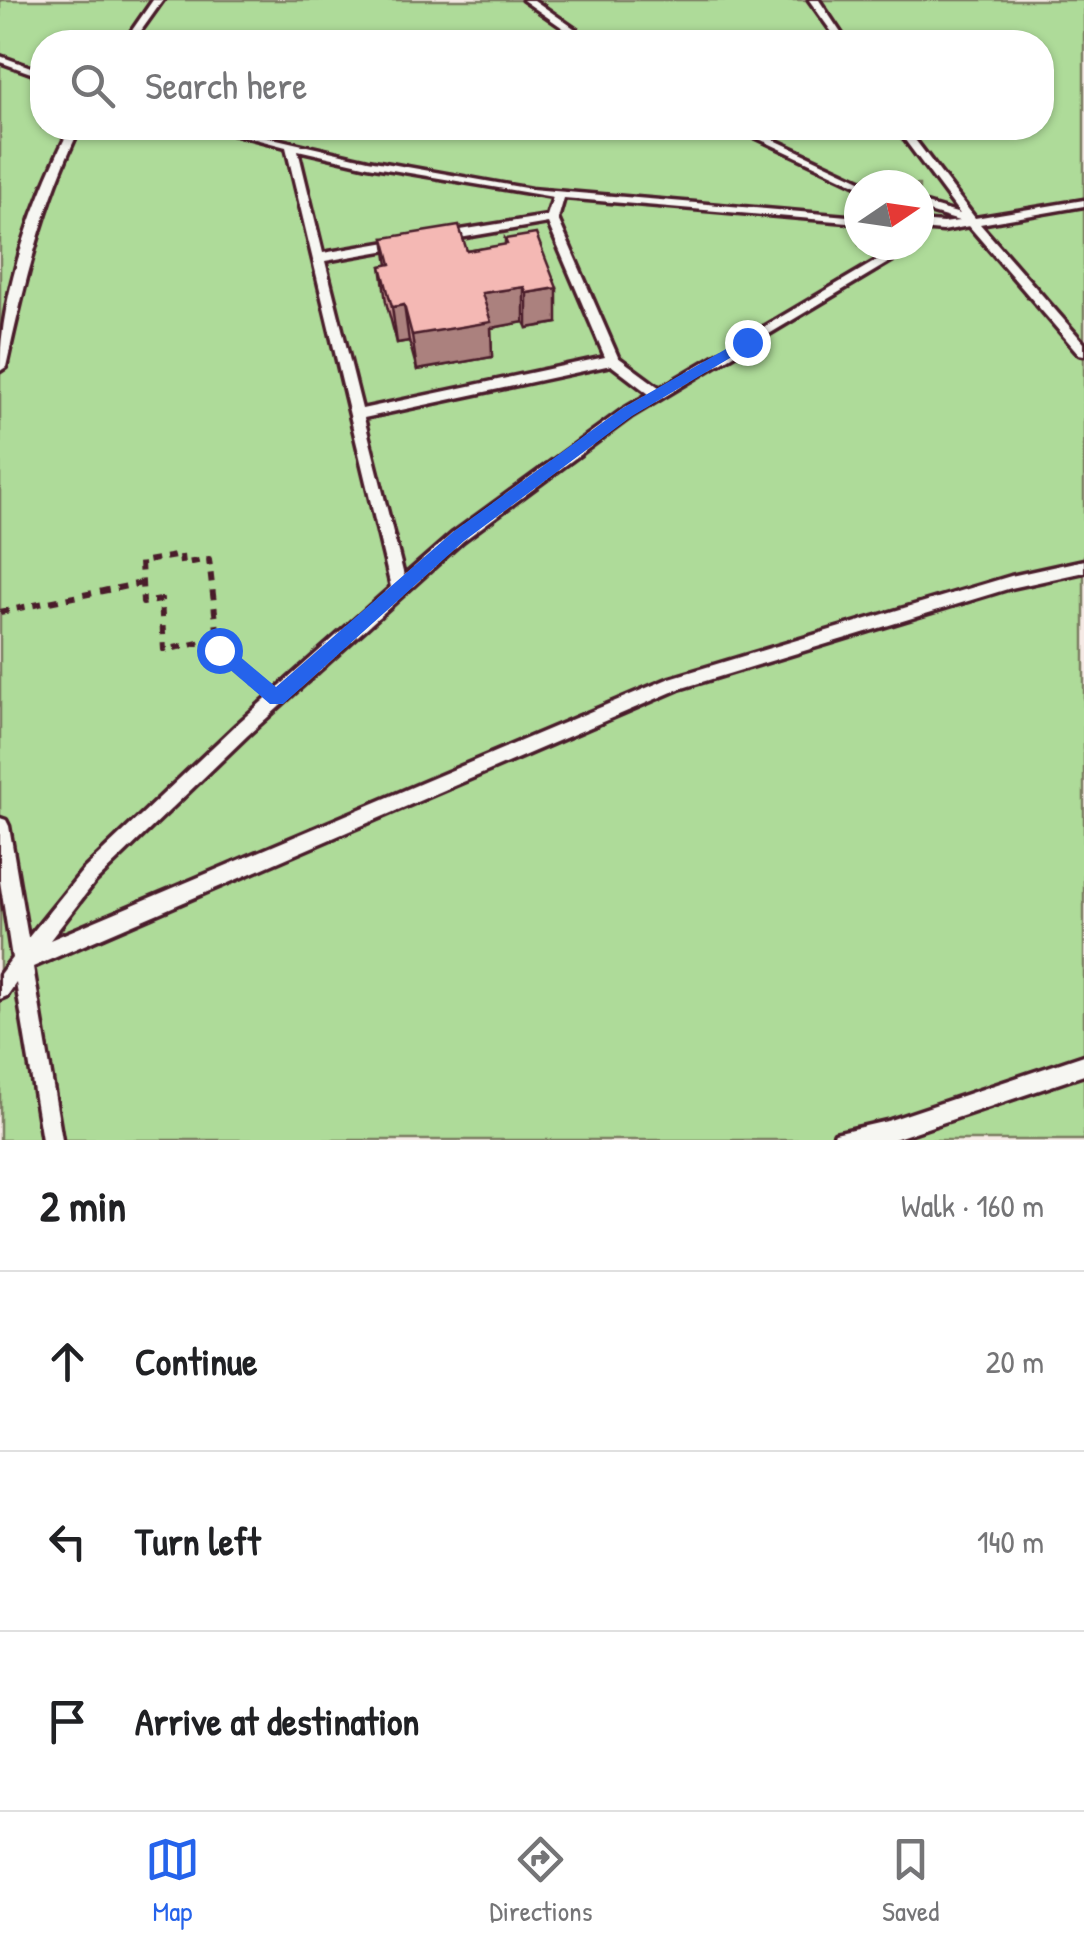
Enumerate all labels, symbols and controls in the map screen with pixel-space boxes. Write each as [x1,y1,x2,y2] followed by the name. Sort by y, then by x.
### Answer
[30,30,1054,140] search box
[65,58,120,113] icon: search
[145,59,307,111] text: Search here
[844,170,934,260] north arrow
[725,320,771,366] route end
[197,628,243,674] route start
[40,1177,126,1234] text: 2 min
[901,1184,1044,1227] text: Walk · 160 m
[40,1334,95,1389] icon: ahead
[135,1335,257,1387] text: Continue
[986,1340,1044,1383] text: 20 m
[40,1514,95,1569] icon: left
[135,1515,260,1567] text: Turn left
[977,1520,1044,1563] text: 140 m
[40,1694,95,1749] icon: arrive
[135,1695,419,1747] text: Arrive at destination
[145,1832,200,1930] tab: Map
[489,1832,592,1930] tab: Directions
[882,1832,939,1930] tab: Saved

